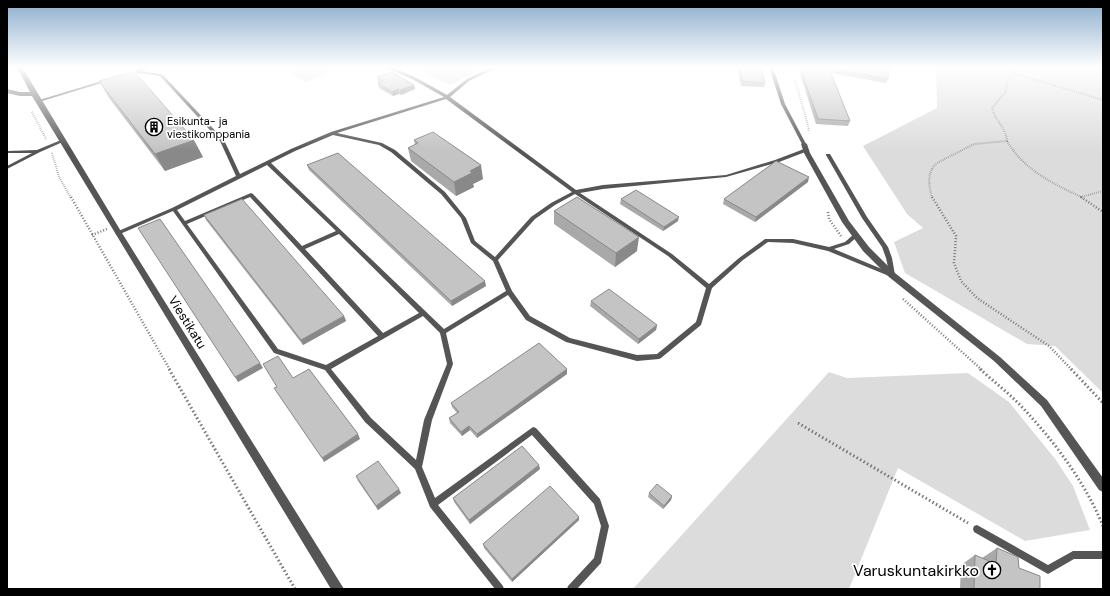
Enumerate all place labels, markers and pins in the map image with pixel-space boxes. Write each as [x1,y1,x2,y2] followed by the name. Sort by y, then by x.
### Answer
[167,114,250,141] place label: Esikunta- ja viestikomppania
[144,117,164,137] building icon: Esikunta- ja viestikomppania
[853,560,979,581] place label: Varuskuntakirkko
[982,560,1002,580] church icon: Varuskuntakirkko

